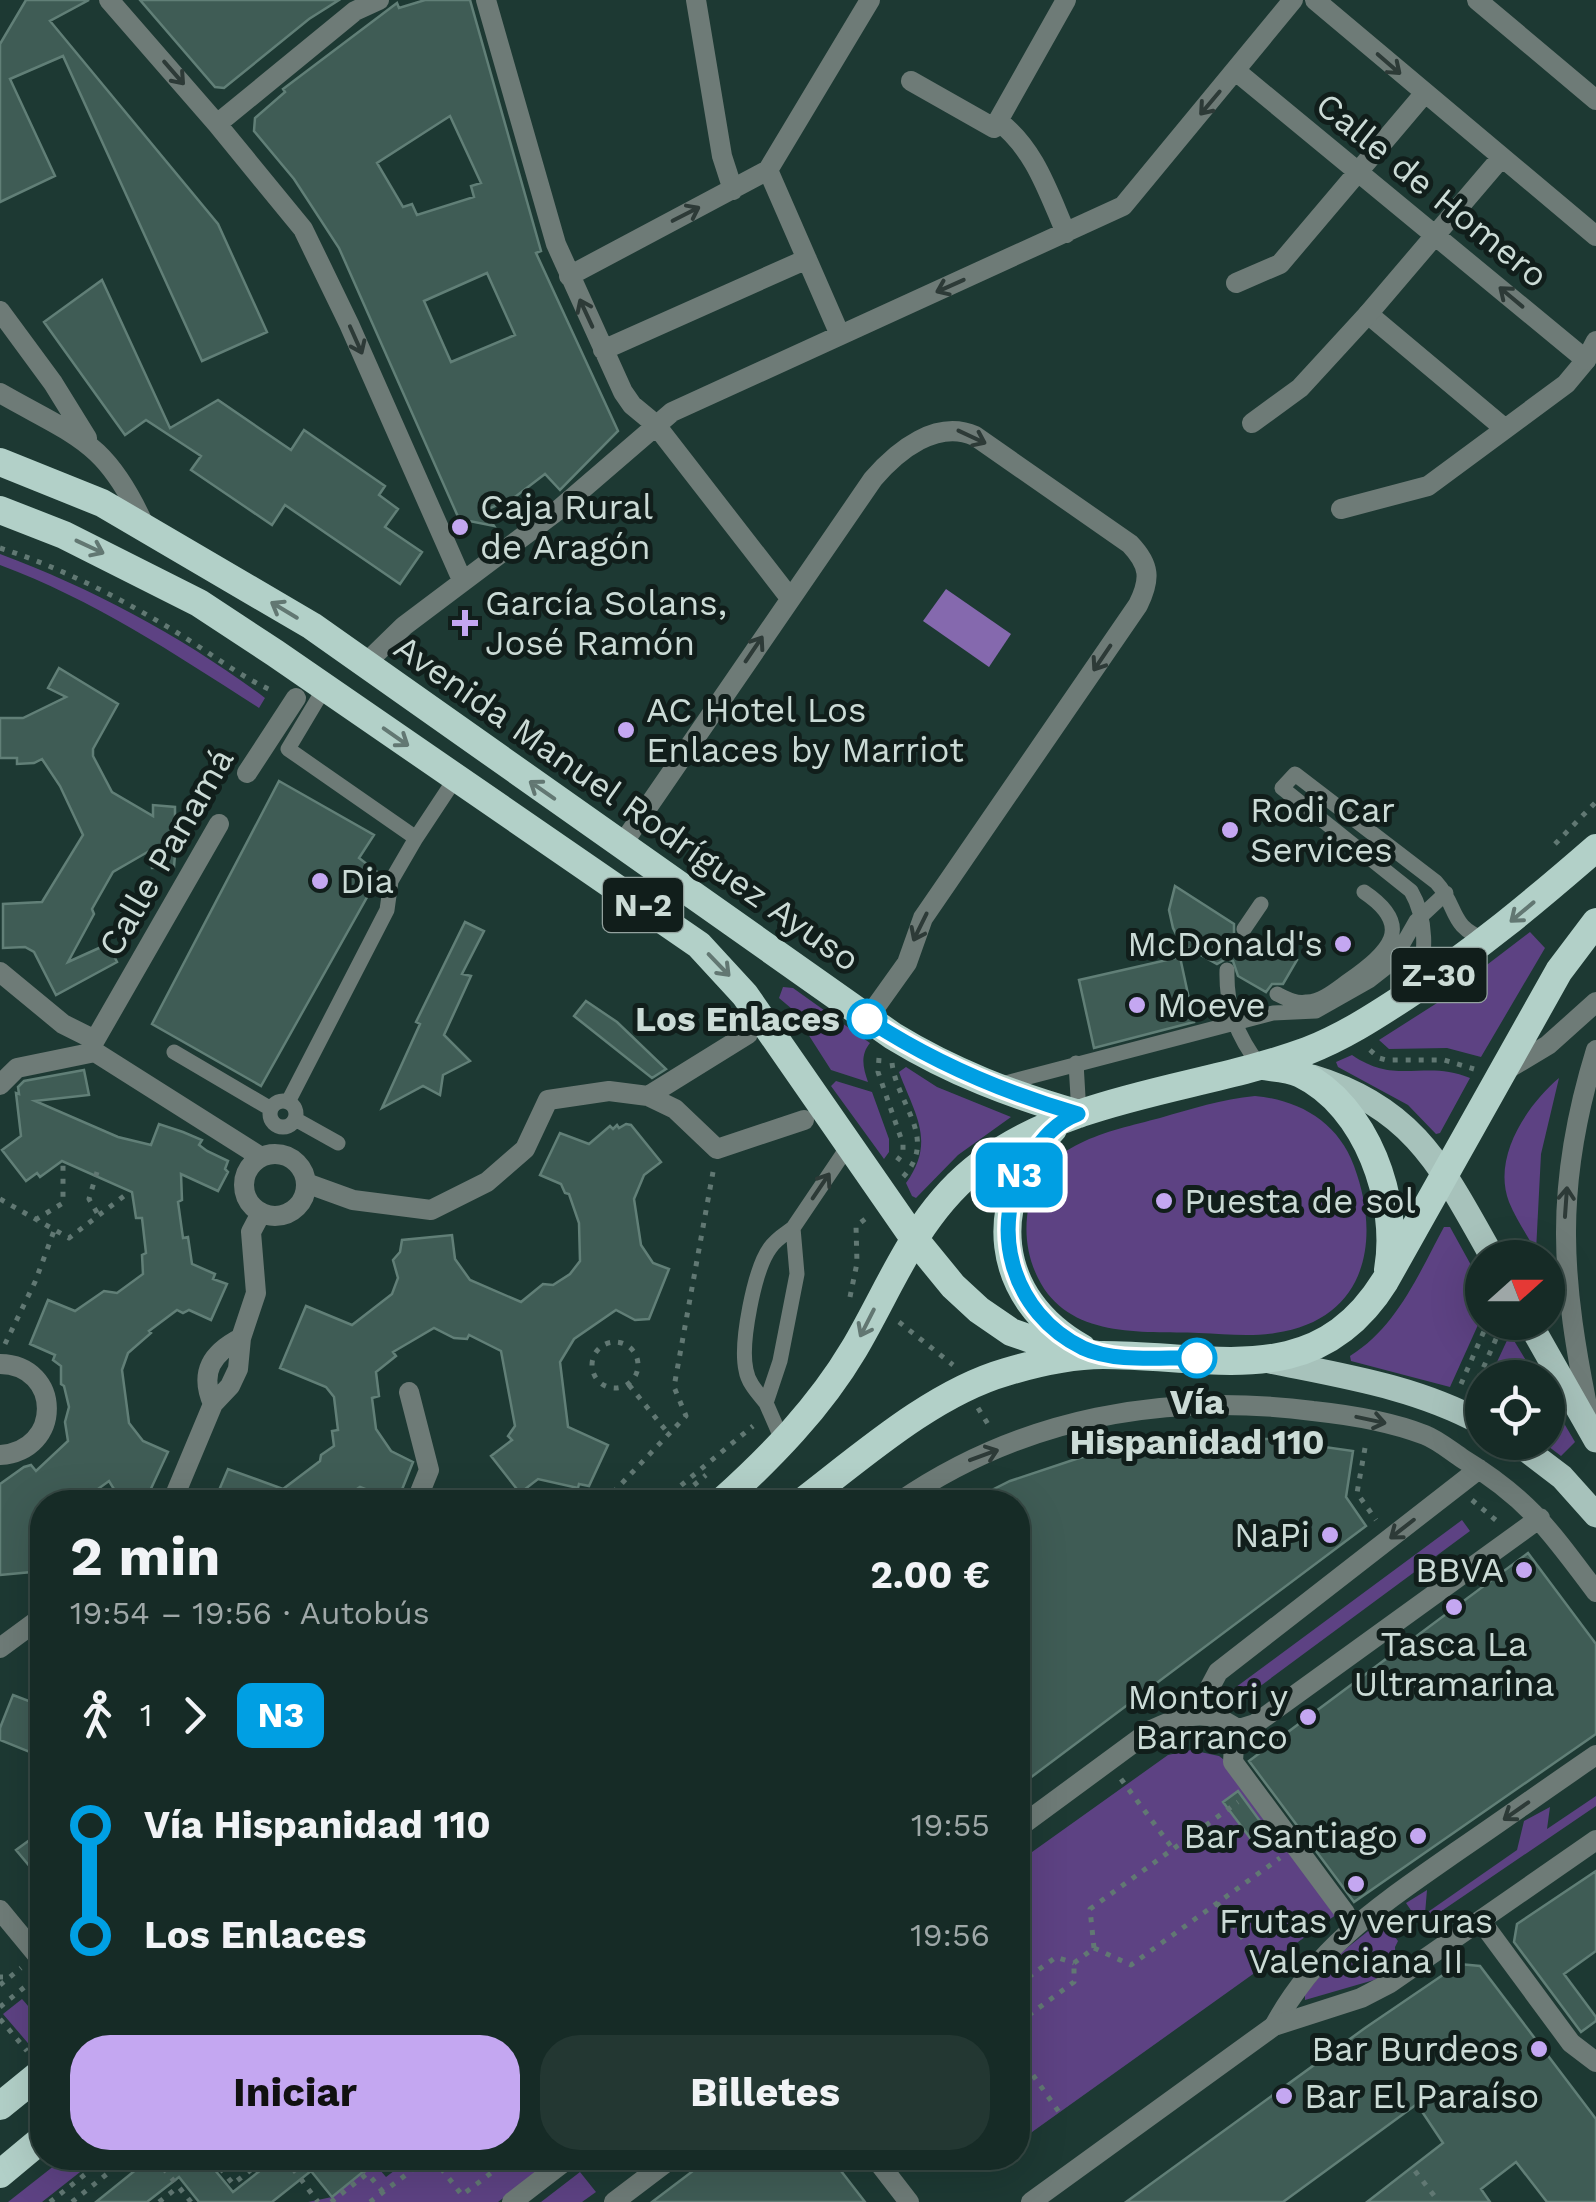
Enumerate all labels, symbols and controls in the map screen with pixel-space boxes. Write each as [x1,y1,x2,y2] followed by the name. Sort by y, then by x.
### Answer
[1376,52,1401,75] one-way arrow
[162,60,184,86] one-way arrow
[1308,84,1556,296] street label: Calle de Homero
[1200,90,1222,116] one-way arrow
[671,204,701,223] one-way arrow
[935,278,966,296] one-way arrow
[1498,286,1524,308] one-way arrow
[576,298,594,329] one-way arrow
[348,324,366,355] one-way arrow
[956,429,986,447] one-way arrow
[480,486,653,568] place label: Caja Rural de Aragón
[449,516,471,538] marker: Caja Rural de Aragón
[74,539,104,558] one-way arrow
[485,582,727,664] place label: García Solans, José Ramón
[271,600,299,620] one-way arrow
[454,612,476,634] marker: García Solans, José Ramón
[386,626,868,980] street label: Avenida Manuel Rodríguez Ayuso
[744,636,765,664] one-way arrow
[1092,643,1113,671] one-way arrow
[646,689,964,771] place label: AC Hotel Los Enlaces by Marriot
[615,719,637,741] marker: AC Hotel Los Enlaces by Marriot
[382,726,410,747] one-way arrow
[90,741,242,963] street label: Calle Panamá
[529,780,556,801] one-way arrow
[1250,789,1395,871] place label: Rodi Car Services
[1219,819,1241,841] marker: Rodi Car Services
[340,860,394,902] place label: Dia
[309,870,331,892] marker: Dia
[603,878,683,932] road number: N-2
[1510,900,1535,923] one-way arrow
[910,911,929,941] one-way arrow
[1127,923,1323,965] place label: McDonald's
[1332,933,1354,955] marker: McDonald's
[1392,948,1486,1002] road number: Z-30
[707,952,731,976] one-way arrow
[1157,984,1266,1026] place label: Moeve
[1126,994,1148,1016] marker: Moeve
[635,998,840,1040] place label: Los Enlaces
[848,1000,886,1038] marker: Los Enlaces
[974,1142,1064,1208] line badge: N3
[996,1154,1042,1196] text: N3
[810,1172,831,1200] one-way arrow
[1184,1180,1416,1222] place label: Puesta de sol
[1556,1186,1575,1218] one-way arrow
[1153,1190,1175,1212] marker: Puesta de sol
[1465,1240,1565,1340] north arrow
[1465,1240,1565,1460] map controls
[857,1308,876,1338] one-way arrow
[1178,1339,1216,1377] marker: Vía Hispanidad 110
[1465,1360,1565,1460] button: locate
[1069,1381,1325,1463] place label: Vía Hispanidad 110
[1354,1412,1386,1430] one-way arrow
[968,1445,999,1463] one-way arrow
[1234,1514,1310,1556] place label: NaPi
[1390,1517,1416,1539] one-way arrow
[70,1524,220,1588] text: 2 min
[1319,1524,1341,1546] marker: NaPi
[1415,1549,1504,1591] place label: BBVA
[870,1553,990,1597] text: 2.00 €
[1513,1559,1535,1581] marker: BBVA
[70,1594,430,1632] text: 19:54 – 19:56 · Autobús
[1443,1596,1465,1618] marker: Tasca La Ultramarina
[1353,1623,1555,1705] place label: Tasca La Ultramarina
[1128,1676,1288,1758] place label: Montori y Barranco
[70,1688,125,1743] icon: walk
[167,1688,222,1743] icon: forward
[257,1694,304,1736] text: N3
[140,1696,152,1734] text: 1
[1297,1706,1319,1728] marker: Montori y Barranco
[1502,1800,1530,1821] one-way arrow
[144,1803,491,1847] text: Vía Hispanidad 110
[911,1806,990,1844] text: 19:55
[1183,1815,1398,1857] place label: Bar Santiago
[1407,1825,1429,1847] marker: Bar Santiago
[1345,1873,1367,1895] marker: Frutas y veruras Valenciana II
[1219,1900,1493,1982] place label: Frutas y veruras Valenciana II
[144,1913,366,1957] text: Los Enlaces
[910,1916,990,1954] text: 19:56
[1311,2028,1519,2070] place label: Bar Burdeos
[70,2035,520,2150] button: Iniciar
[540,2035,990,2150] button: Billetes
[1528,2038,1550,2060] marker: Bar Burdeos
[1304,2075,1539,2117] place label: Bar El Paraíso
[1273,2085,1295,2107] marker: Bar El Paraíso

